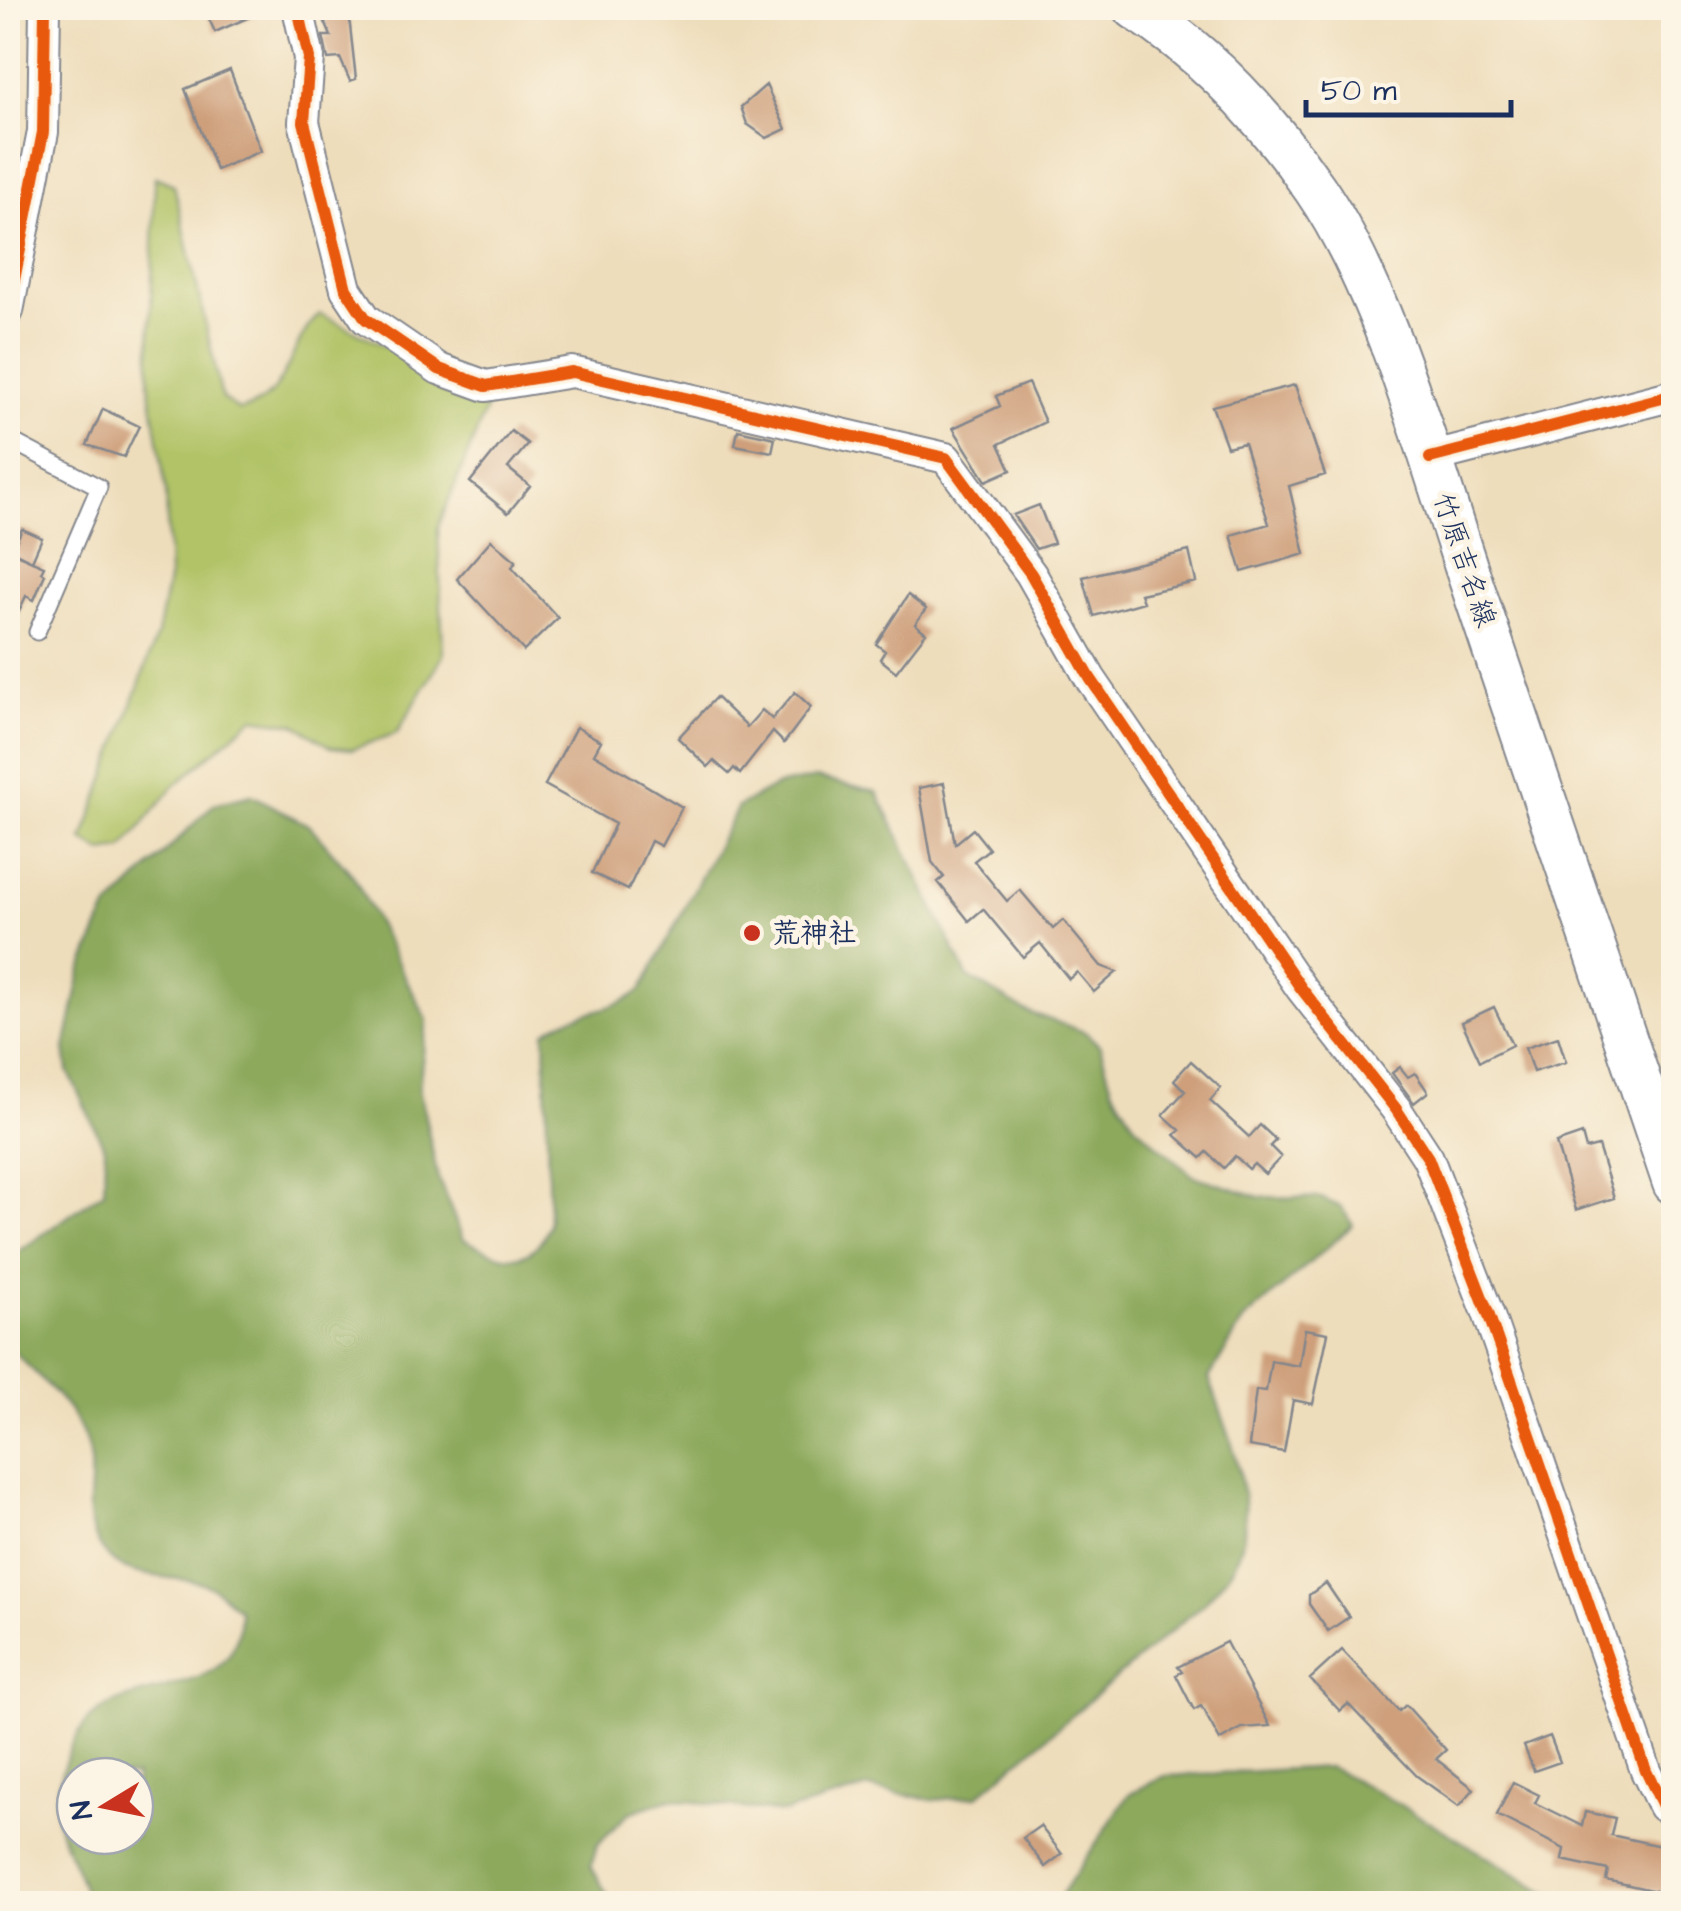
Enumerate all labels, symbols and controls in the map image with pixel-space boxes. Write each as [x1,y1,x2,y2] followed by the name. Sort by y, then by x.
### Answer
[1306,55,1511,117] scale bar
[1321,70,1397,112] text: 50 m
[1423,487,1505,633] street label: 竹原吉名線
[772,914,856,953] place label: 荒神社
[741,922,763,944] marker: 荒神社
[55,1756,155,1856] north arrow
[61,1798,103,1822] text: N

